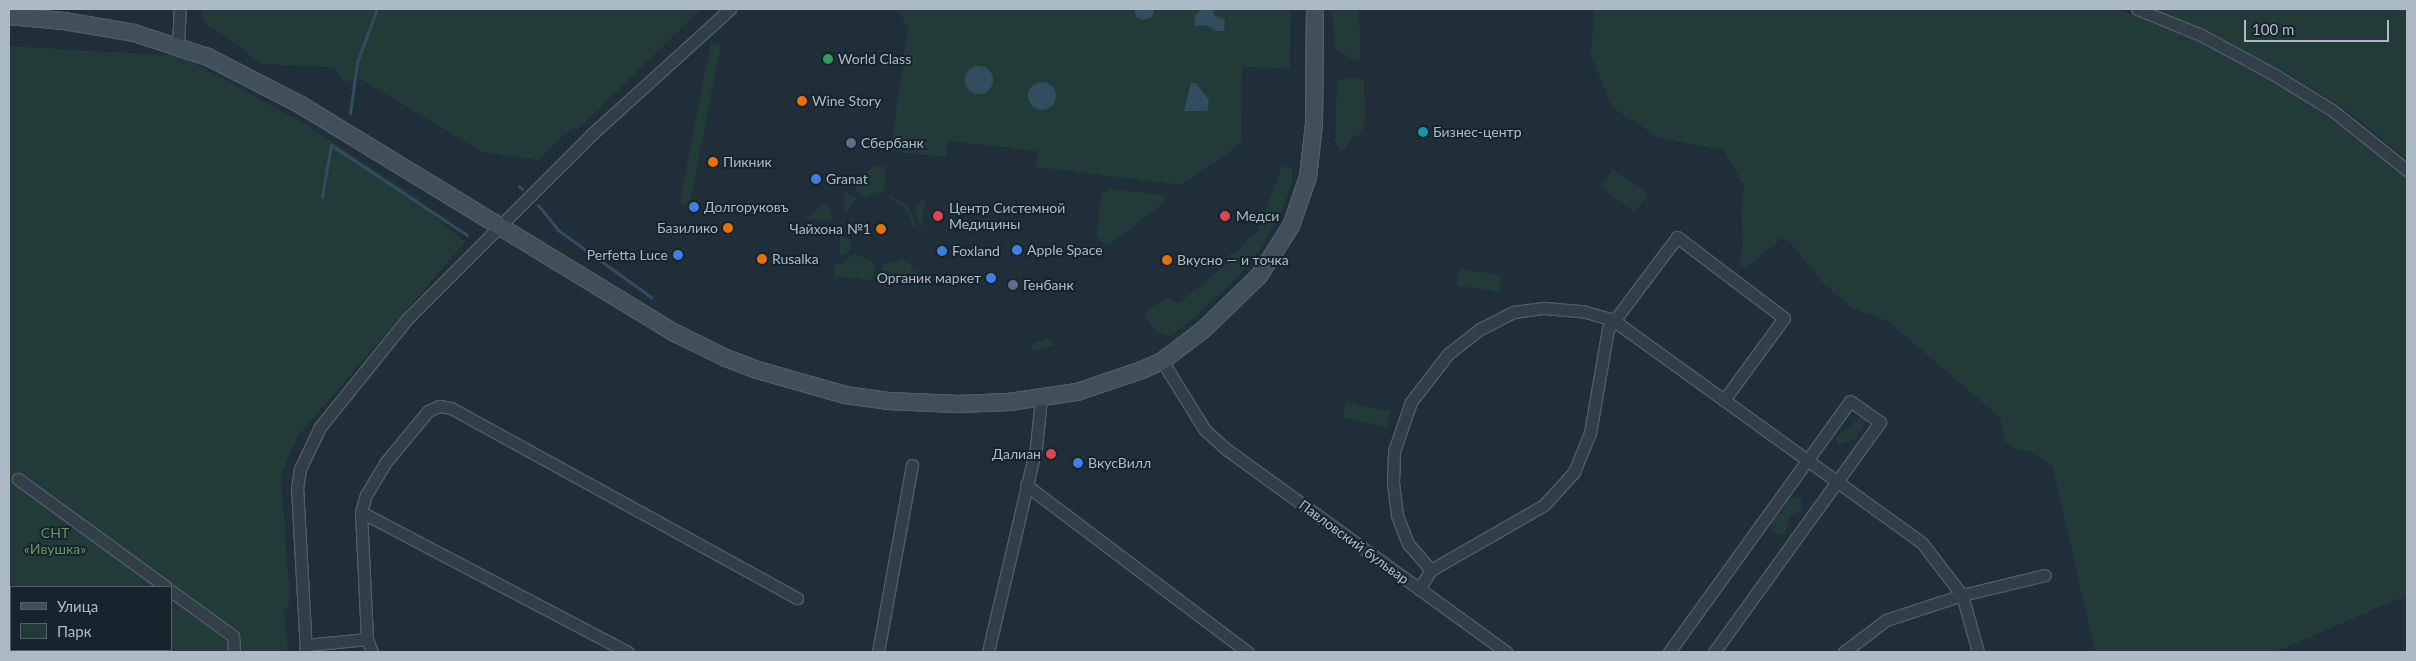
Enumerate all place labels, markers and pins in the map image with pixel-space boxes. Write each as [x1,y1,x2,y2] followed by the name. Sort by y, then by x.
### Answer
[838,51,911,67] place label: World Class
[822,53,834,65] marker: World Class
[812,93,881,109] place label: Wine Story
[796,95,808,107] marker: Wine Story
[1433,124,1521,140] place label: Бизнес-центр
[1417,126,1429,138] marker: Бизнес-центр
[861,135,924,151] place label: Сбербанк
[845,137,857,149] marker: Сбербанк
[723,154,772,170] place label: Пикник
[707,156,719,168] marker: Пикник
[826,171,868,187] place label: Granat
[810,173,822,185] marker: Granat
[704,199,789,215] place label: Долгоруковъ
[949,200,1065,232] place label: Центр Системной Медицины
[688,201,700,213] marker: Долгоруковъ
[1236,208,1279,224] place label: Медси
[931,209,945,223] marker: Центр Системной Медицины
[1218,209,1232,223] marker: Медси
[657,220,718,236] place label: Базилико
[790,221,871,237] place label: Чайхона №1
[722,222,734,234] marker: Базилико
[875,223,887,235] marker: Чайхона №1
[1027,242,1103,258] place label: Apple Space
[952,243,1000,259] place label: Foxland
[1011,244,1023,256] marker: Apple Space
[936,245,948,257] marker: Foxland
[587,247,668,263] place label: Perfetta Luce
[672,249,684,261] marker: Perfetta Luce
[772,251,819,267] place label: Rusalka
[1177,252,1289,268] place label: Вкусно — и точка
[756,253,768,265] marker: Rusalka
[1161,254,1173,266] marker: Вкусно — и точка
[877,270,981,286] place label: Органик маркет
[985,272,997,284] marker: Органик маркет
[1023,277,1074,293] place label: Генбанк
[1007,279,1019,291] marker: Генбанк
[992,446,1041,462] place label: Далиан
[1045,448,1057,460] marker: Далиан
[1088,455,1151,471] place label: ВкусВилл
[1072,457,1084,469] marker: ВкусВилл

